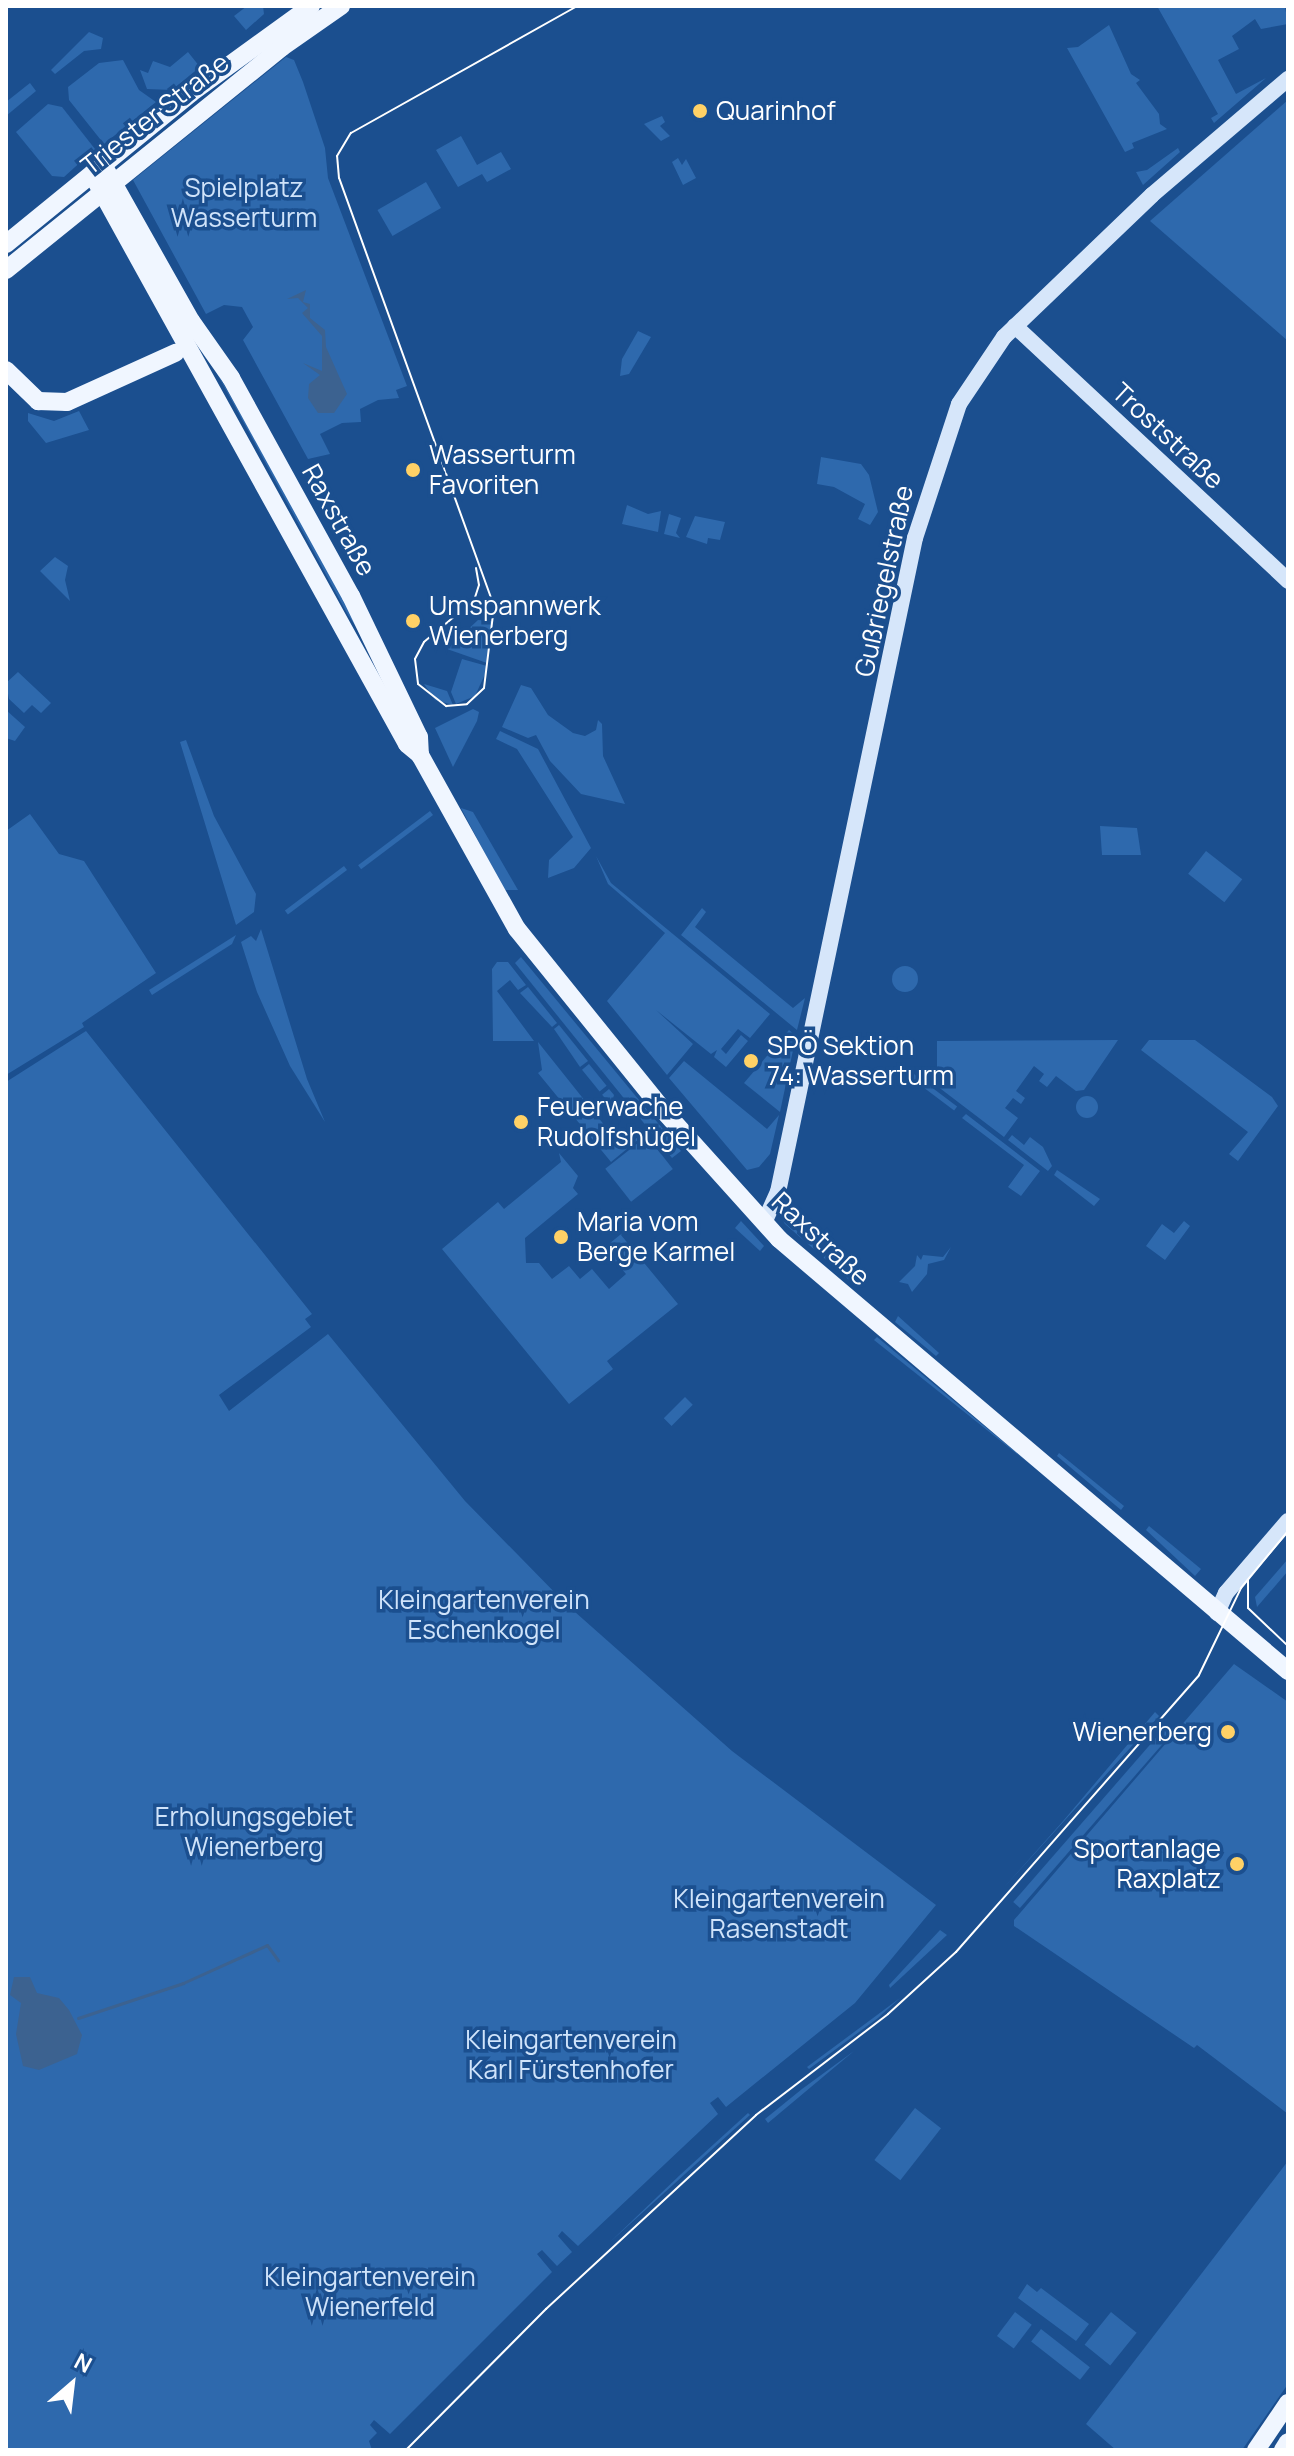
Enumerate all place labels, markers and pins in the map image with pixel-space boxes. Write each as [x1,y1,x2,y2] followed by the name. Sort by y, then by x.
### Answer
[716,95,836,127] place label: Quarinhof
[691,102,709,120] marker: Quarinhof
[429,439,576,500] place label: Wasserturm Favoriten
[404,461,422,479] marker: Wasserturm Favoriten
[429,590,601,652] place label: Umspannwerk Wienerberg
[404,612,422,630] marker: Umspannwerk Wienerberg
[767,1030,954,1092] place label: SPÖ Sektion 74: Wasserturm
[742,1052,760,1070] marker: SPÖ Sektion 74: Wasserturm
[537,1091,696,1152] place label: Feuerwache Rudolfshügel
[512,1113,530,1131] marker: Feuerwache Rudolfshügel
[577,1206,735,1268] place label: Maria vom Berge Karmel
[552,1228,570,1246] marker: Maria vom Berge Karmel
[1073,1716,1212,1748] place label: Wienerberg
[1219,1723,1237,1741] marker: Wienerberg
[1073,1833,1221,1894] place label: Sportanlage Raxplatz
[1228,1855,1246,1873] marker: Sportanlage Raxplatz

